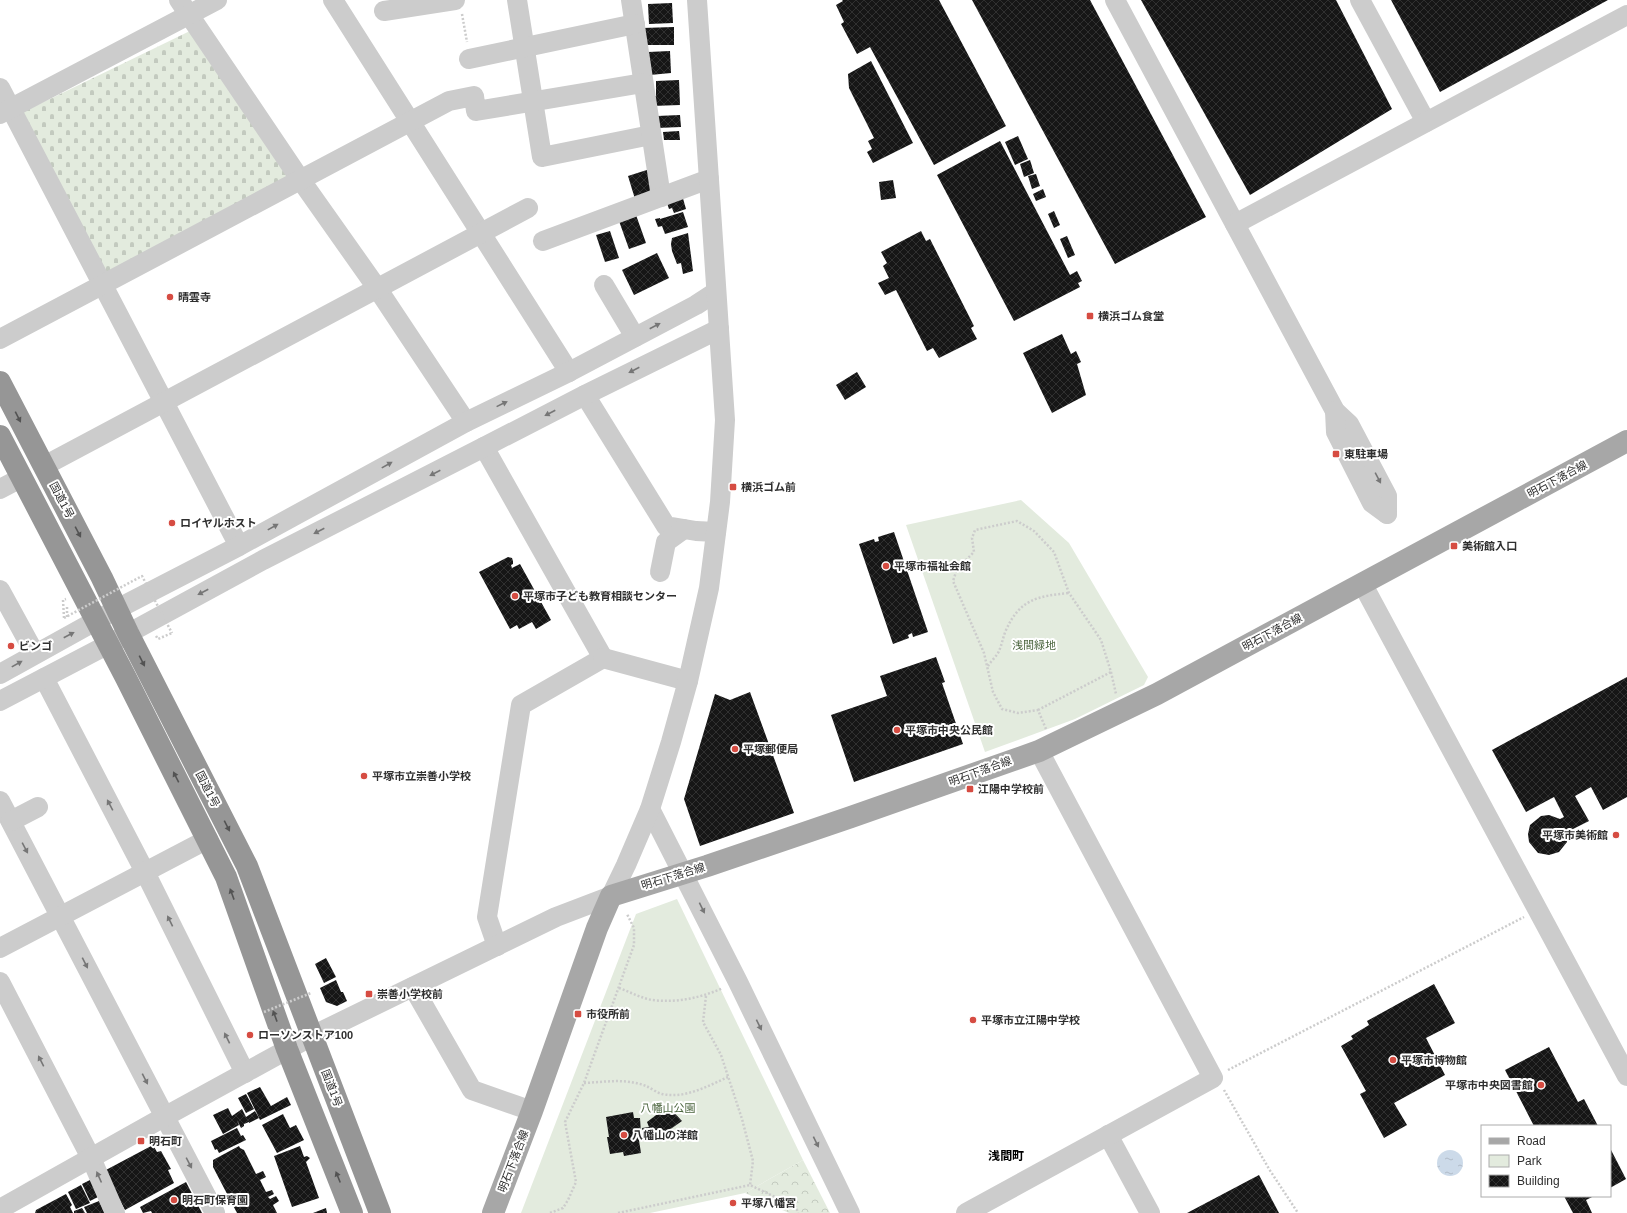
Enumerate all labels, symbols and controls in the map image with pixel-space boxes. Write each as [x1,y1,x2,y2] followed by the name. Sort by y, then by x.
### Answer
[178,291,211,303] place label: 晴雲寺
[165,292,175,302] marker: 晴雲寺
[1098,310,1164,322] place label: 横浜ゴム食堂
[1085,311,1095,321] marker: 横浜ゴム食堂
[650,323,661,330] one-way arrow
[628,367,640,373] one-way arrow
[496,401,508,407] one-way arrow
[544,410,556,416] one-way arrow
[15,411,21,422] one-way arrow
[1344,448,1388,460] place label: 東駐車場
[1331,449,1341,459] marker: 東駐車場
[1525,458,1589,500] street label: 明石下落合線
[381,462,393,468] one-way arrow
[429,469,440,476] one-way arrow
[1375,473,1381,484] one-way arrow
[48,480,76,520] street label: 国道1号
[741,481,796,493] place label: 横浜ゴム前
[728,482,738,492] marker: 横浜ゴム前
[180,517,257,529] place label: ロイヤルホスト
[167,518,177,528] marker: ロイヤルホスト
[267,524,279,531] one-way arrow
[75,526,81,538] one-way arrow
[313,528,324,535] one-way arrow
[1462,540,1517,552] place label: 美術館入口
[1449,541,1459,551] marker: 美術館入口
[894,560,971,572] place label: 平塚市福祉会館
[881,561,891,571] marker: 平塚市福祉会館
[198,588,209,595] one-way arrow
[523,590,677,602] place label: 平塚市子ども教育相談センター
[510,591,520,601] marker: 平塚市子ども教育相談センター
[1240,611,1304,653] street label: 明石下落合線
[63,632,75,638] one-way arrow
[1012,639,1056,651] park label: 浅間緑地
[19,640,52,652] place label: ビンゴ
[6,641,16,651] marker: ビンゴ
[139,655,145,667] one-way arrow
[12,660,23,667] one-way arrow
[905,724,993,736] place label: 平塚市中央公民館
[892,725,902,735] marker: 平塚市中央公民館
[743,743,798,755] place label: 平塚郵便局
[730,744,740,754] marker: 平塚郵便局
[947,754,1013,788] street label: 明石下落合線
[194,769,222,809] street label: 国道1号
[372,770,471,782] place label: 平塚市立崇善小学校
[173,771,179,783] one-way arrow
[359,771,369,781] marker: 平塚市立崇善小学校
[978,783,1044,795] place label: 江陽中学校前
[965,784,975,794] marker: 江陽中学校前
[107,800,114,811] one-way arrow
[224,821,230,832] one-way arrow
[1542,829,1608,841] place label: 平塚市美術館
[1611,830,1621,840] marker: 平塚市美術館
[21,842,28,854] one-way arrow
[640,861,706,891] street label: 明石下落合線
[229,888,235,900] one-way arrow
[699,902,705,914] one-way arrow
[166,915,173,927] one-way arrow
[81,957,88,969] one-way arrow
[377,988,443,1000] place label: 崇善小学校前
[364,989,374,999] marker: 崇善小学校前
[586,1008,630,1020] place label: 市役所前
[573,1009,583,1019] marker: 市役所前
[272,1010,278,1022] one-way arrow
[981,1014,1080,1026] place label: 平塚市立江陽中学校
[968,1015,978,1025] marker: 平塚市立江陽中学校
[756,1019,762,1030] one-way arrow
[258,1029,353,1041] place label: ローソンストア100
[245,1030,255,1040] marker: ローソンストア100
[224,1032,230,1043] one-way arrow
[1401,1054,1467,1066] place label: 平塚市博物館
[1388,1055,1398,1065] marker: 平塚市博物館
[38,1056,44,1067] one-way arrow
[319,1068,345,1108] street label: 国道1号
[141,1073,148,1084] one-way arrow
[1445,1079,1533,1091] place label: 平塚市中央図書館
[1536,1080,1546,1090] marker: 平塚市中央図書館
[641,1102,696,1114] park label: 八幡山公園
[1481,1125,1611,1197] legend
[496,1128,530,1194] street label: 明石下落合線
[632,1129,698,1141] place label: 八幡山の洋館
[619,1130,629,1140] marker: 八幡山の洋館
[1517,1134,1546,1148] text: Road
[149,1135,182,1147] place label: 明石町
[136,1136,146,1146] marker: 明石町
[813,1136,819,1147] one-way arrow
[988,1149,1024,1163] district label: 浅間町
[1517,1154,1543,1168] text: Park
[186,1157,192,1169] one-way arrow
[334,1170,340,1182] one-way arrow
[96,1171,102,1183] one-way arrow
[1517,1174,1560,1188] text: Building
[182,1194,248,1206] place label: 明石町保育園
[169,1195,179,1205] marker: 明石町保育園
[741,1197,796,1209] place label: 平塚八幡宮
[728,1198,738,1208] marker: 平塚八幡宮

